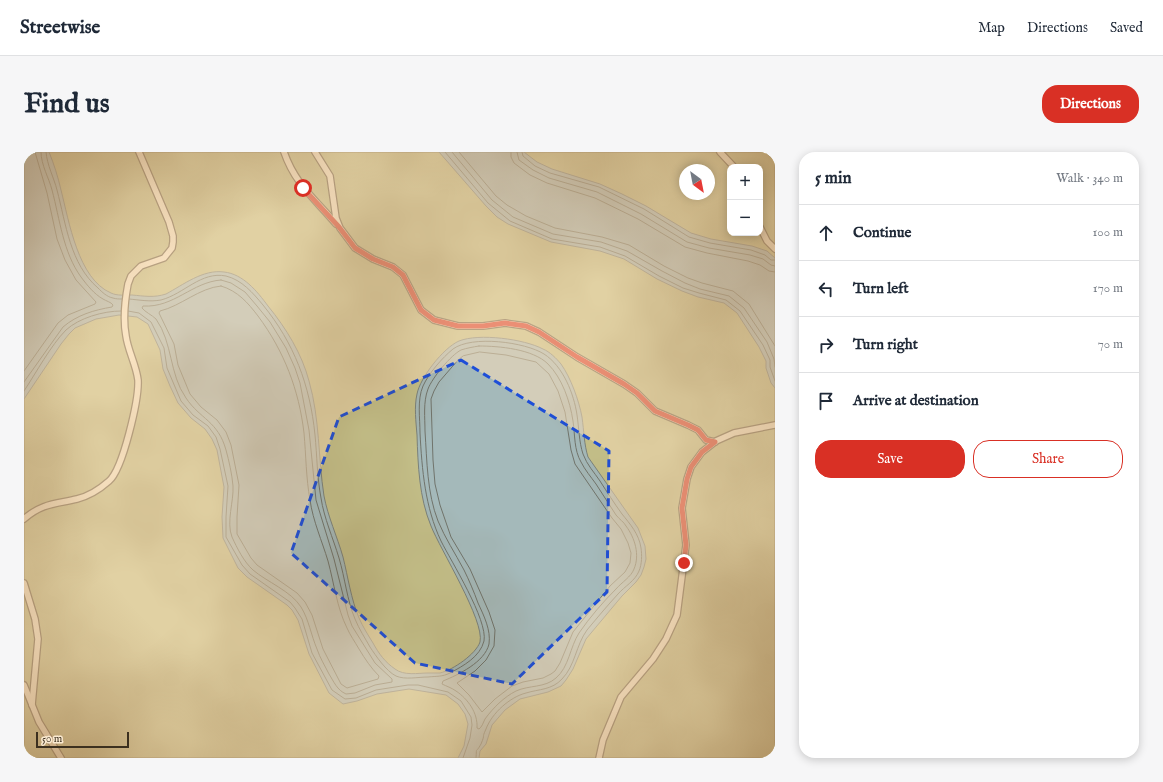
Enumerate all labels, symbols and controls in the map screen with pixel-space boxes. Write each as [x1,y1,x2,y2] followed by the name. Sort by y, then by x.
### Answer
[20,16,100,40] text: Streetwise
[978,19,1005,37] text: Map
[1027,19,1088,37] text: Directions
[1110,19,1143,37] text: Saved
[1042,85,1139,123] button: Directions
[24,87,110,122] text: Find us
[679,164,715,200] north arrow
[727,164,763,236] map controls
[727,164,763,200] button: +
[815,168,852,189] text: 5 min
[1056,170,1123,187] text: Walk · 340 m
[294,179,312,197] route start
[727,200,763,236] button: −
[815,222,837,244] icon: ahead
[853,223,911,242] text: Continue
[1093,224,1123,241] text: 100 m
[815,278,837,300] icon: left
[853,279,909,298] text: Turn left
[1093,280,1123,297] text: 170 m
[815,334,837,356] icon: right
[853,335,918,354] text: Turn right
[1098,336,1123,353] text: 70 m
[815,390,837,412] icon: arrive
[853,391,979,410] text: Arrive at destination
[815,440,965,478] button: Save
[973,440,1123,478] button: Share
[675,554,693,572] route end
[36,730,129,749] scale bar
[42,732,62,746] text: 50 m

